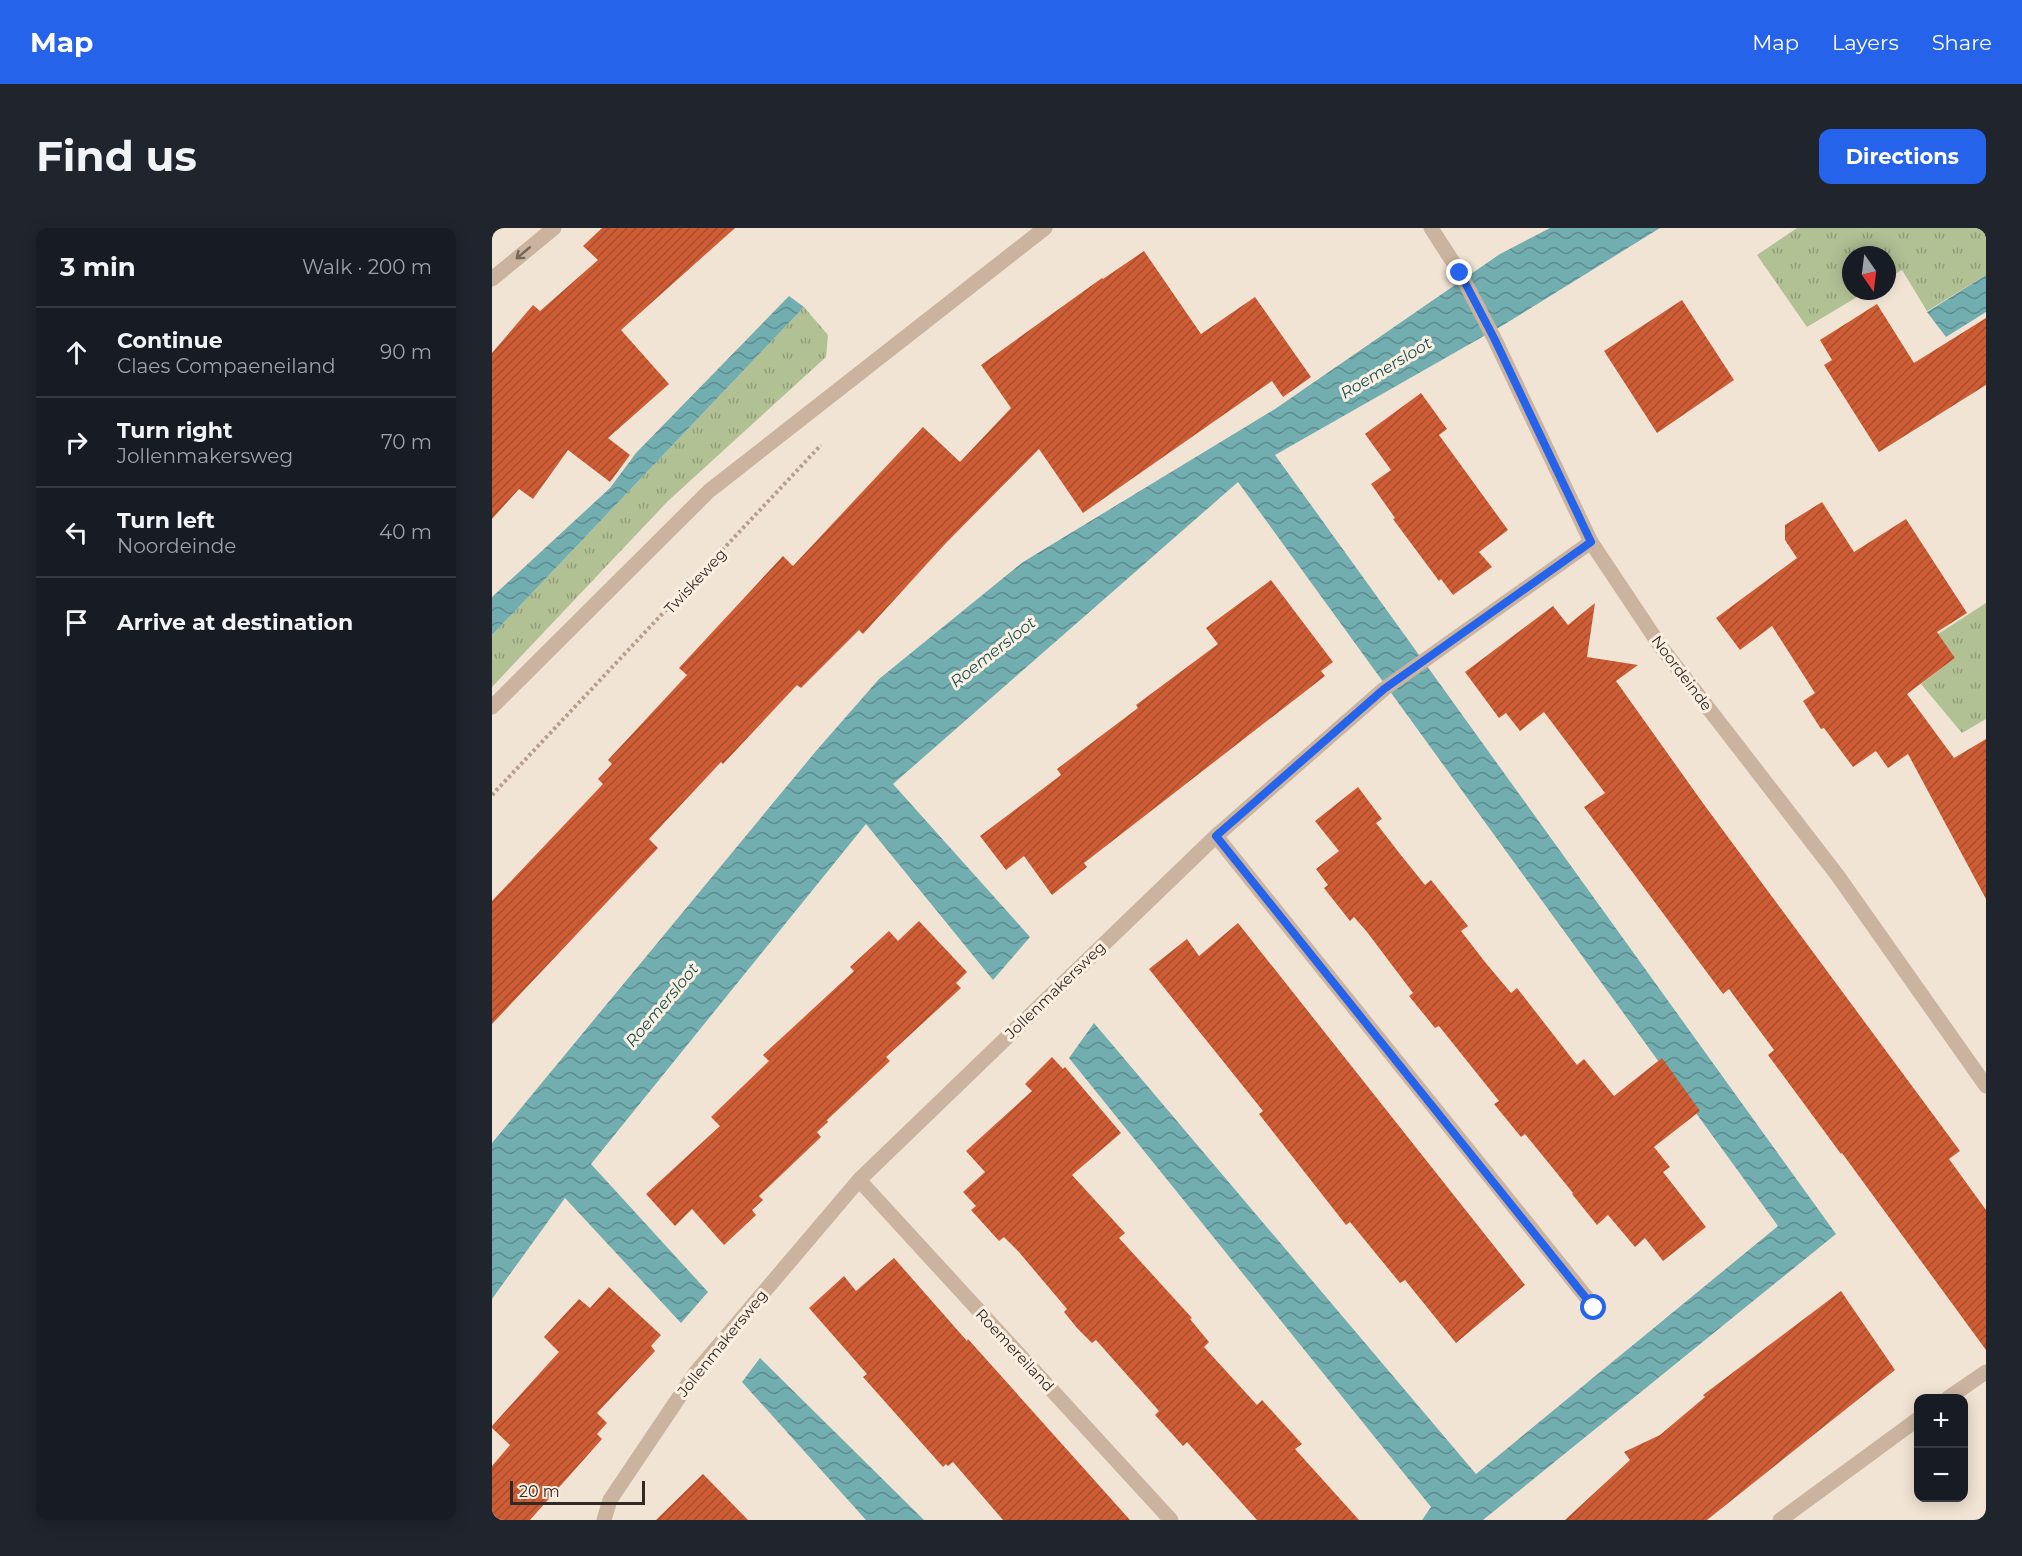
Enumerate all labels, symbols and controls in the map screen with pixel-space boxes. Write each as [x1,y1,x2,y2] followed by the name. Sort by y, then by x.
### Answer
[30,25,93,59] text: Map
[1752,30,1799,55] text: Map
[1832,30,1899,55] text: Layers
[1932,30,1992,55] text: Share
[1819,129,1986,184] button: Directions
[36,130,197,182] text: Find us
[1842,246,1896,300] north arrow
[515,247,531,260] one-way arrow
[60,251,136,283] text: 3 min
[302,255,432,279] text: Walk · 200 m
[1446,259,1472,285] route end
[117,327,223,354] text: Continue
[1337,333,1435,403] water label: Roemersloot
[60,336,93,369] icon: ahead
[380,340,432,364] text: 90 m
[117,354,336,378] text: Claes Compaeneiland
[117,417,232,444] text: Turn right
[60,426,93,459] icon: right
[381,430,432,454] text: 70 m
[117,444,293,468] text: Jollenmakersweg
[117,507,215,534] text: Turn left
[60,516,93,549] icon: left
[379,520,432,544] text: 40 m
[117,534,236,558] text: Noordeinde
[660,544,730,618] street label: Twiskeweg
[60,606,93,639] icon: arrive
[117,609,353,636] text: Arrive at destination
[947,613,1040,691] water label: Roemersloot
[1647,632,1717,714] street label: Noordeinde
[1000,937,1109,1043] street label: Jollenmakersweg
[622,959,703,1051] water label: Roemersloot
[672,1286,771,1401] street label: Jollenmakersweg
[1580,1294,1606,1320] route start
[972,1305,1058,1395] street label: Roemereiland
[1914,1394,1968,1502] map controls
[1914,1394,1968,1448] button: +
[1914,1448,1968,1502] button: −
[510,1478,645,1506] scale bar
[519,1482,560,1501] text: 20 m

